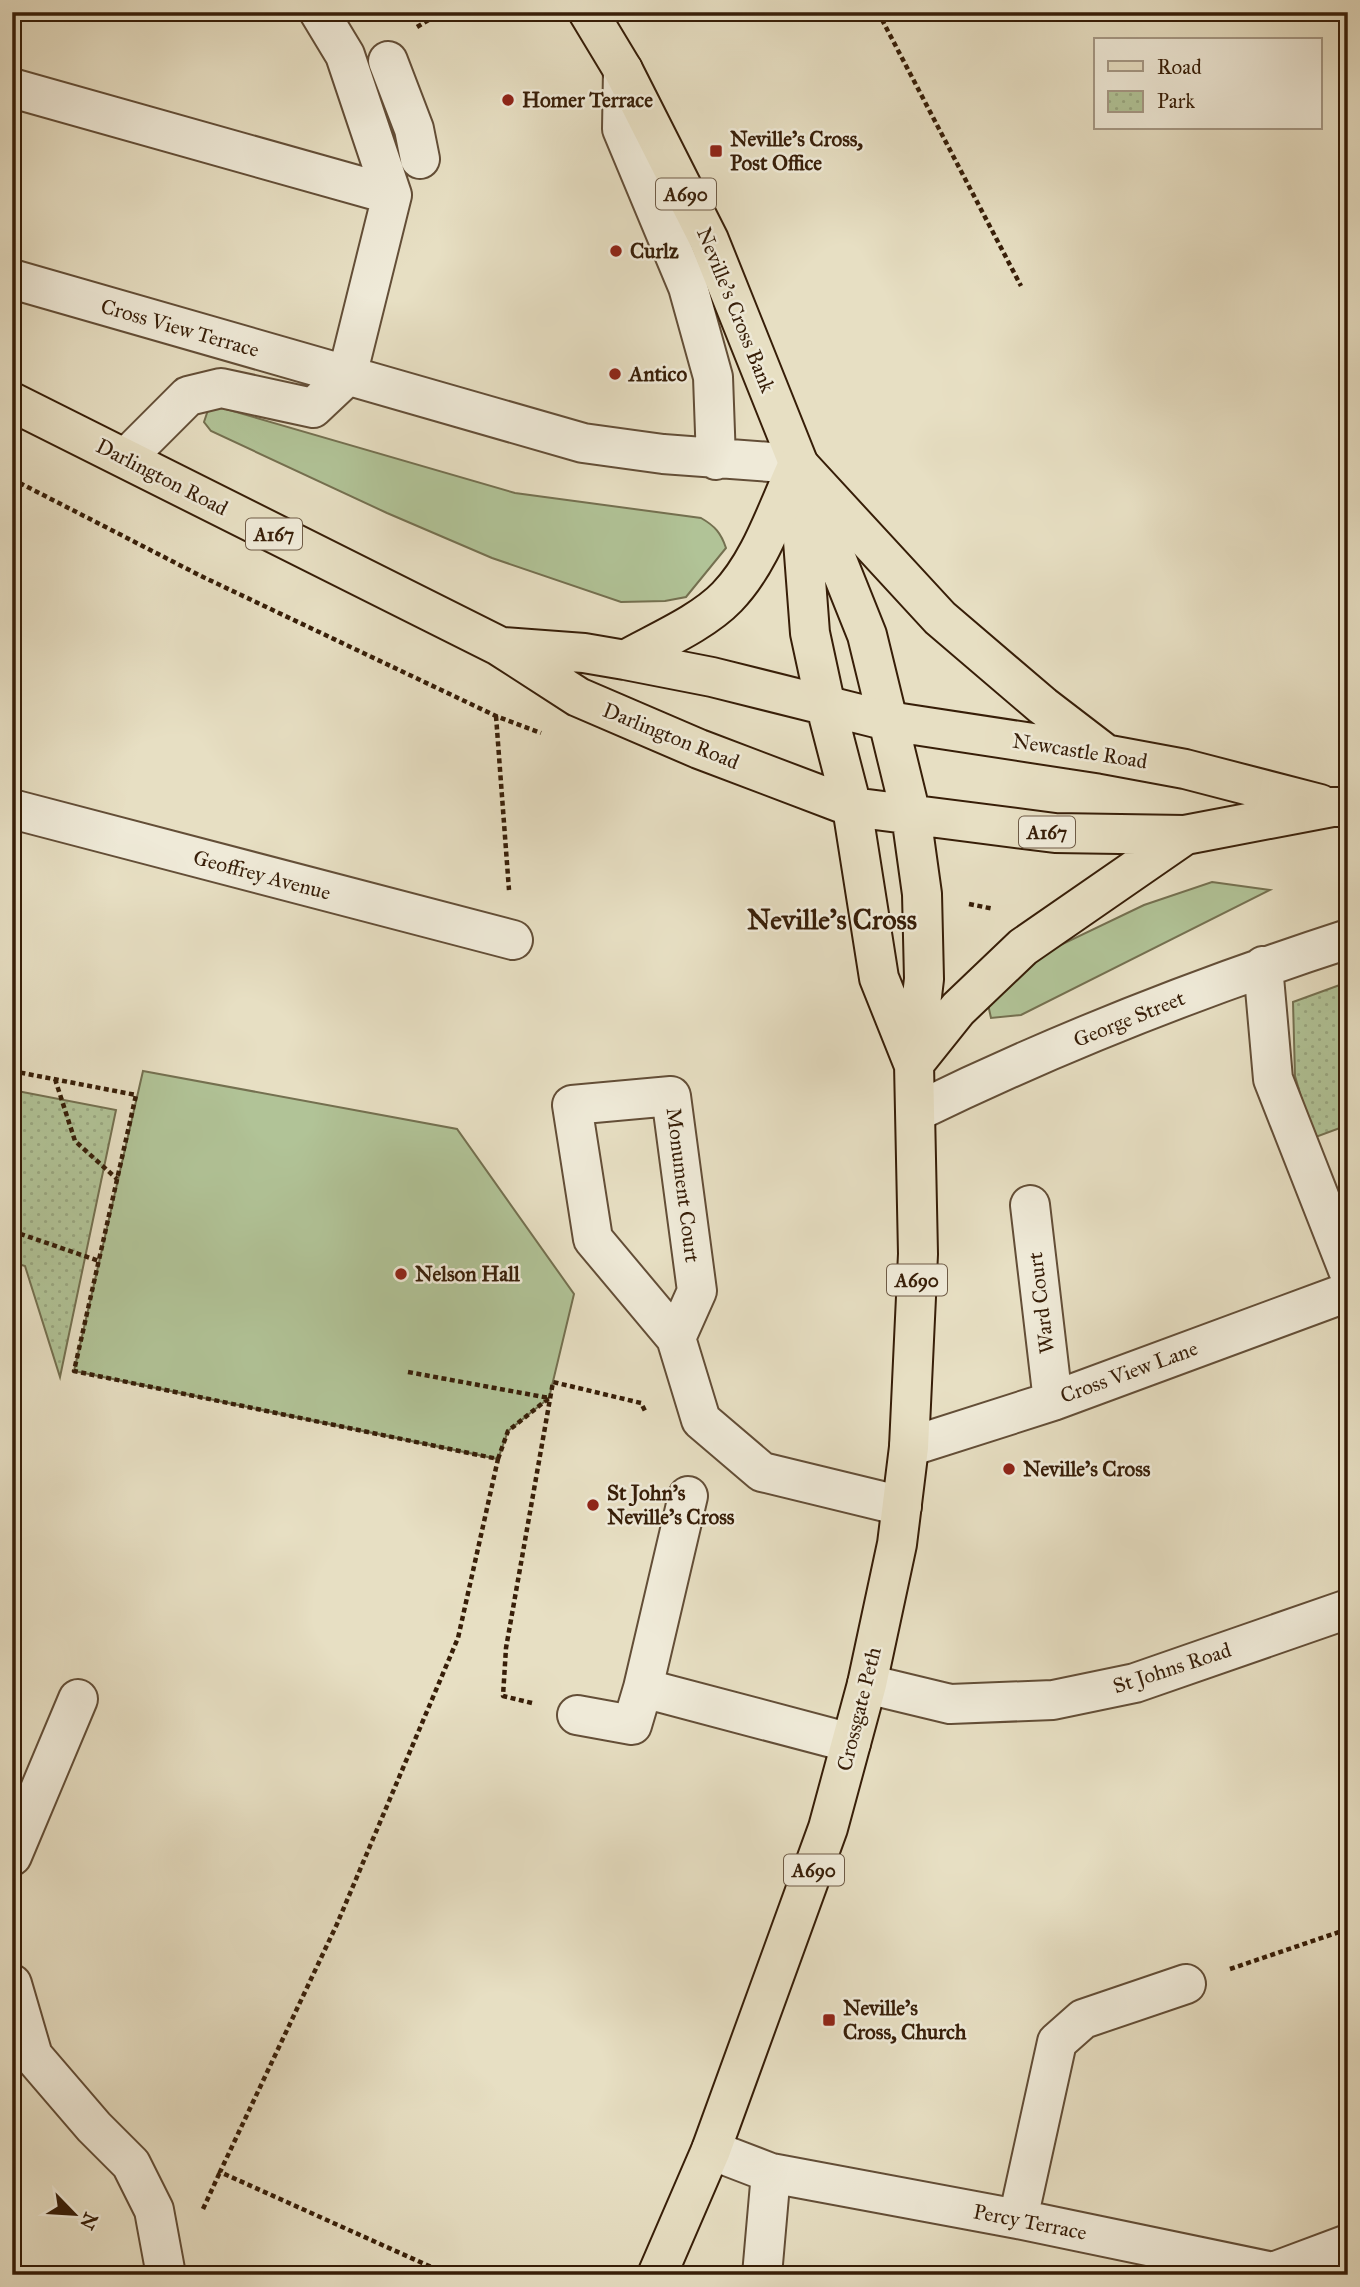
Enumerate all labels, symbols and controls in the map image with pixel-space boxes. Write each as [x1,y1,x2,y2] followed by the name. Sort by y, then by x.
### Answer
[1094,38,1322,130] legend
[1157,54,1202,80] text: Road
[522,87,653,113] place label: Homer Terrace
[1157,88,1195,114] text: Park
[500,92,516,108] marker: Homer Terrace
[730,126,863,176] place label: Neville's Cross, Post Office
[708,143,724,159] marker: Neville's Cross, Post Office
[656,178,716,210] road number: A690
[691,224,781,397] street label: Neville's Cross Bank
[630,238,679,264] place label: Curlz
[608,243,624,259] marker: Curlz
[98,293,262,363] street label: Cross View Terrace
[627,361,687,387] place label: Antico
[607,366,623,382] marker: Antico
[92,433,233,522] street label: Darlington Road
[246,519,302,550] road number: A167
[599,697,743,775] street label: Darlington Road
[1011,727,1150,775] street label: Newcastle Road
[1019,817,1075,848] road number: A167
[190,844,334,906] street label: Geoffrey Avenue
[747,902,917,937] district label: Neville's Cross
[1069,985,1189,1053] street label: George Street
[661,1106,705,1264] street label: Monument Court
[1022,1250,1060,1355] street label: Ward Court
[415,1261,521,1287] place label: Nelson Hall
[887,1264,947,1296] road number: A690
[393,1266,409,1282] marker: Nelson Hall
[1057,1335,1202,1409] street label: Cross View Lane
[1023,1456,1151,1482] place label: Neville's Cross
[1001,1461,1017,1477] marker: Neville's Cross
[607,1480,735,1530] place label: St John's Neville's Cross
[585,1497,601,1513] marker: St John's Neville's Cross
[1110,1637,1235,1699] street label: St Johns Road
[831,1644,887,1774] street label: Crossgate Peth
[784,1854,844,1886] road number: A690
[843,1995,967,2045] place label: Neville's Cross, Church
[821,2012,837,2028] marker: Neville's Cross, Church
[38,2178,108,2248] north arrow
[971,2198,1089,2246] street label: Percy Terrace
[75,2209,103,2233] text: N

